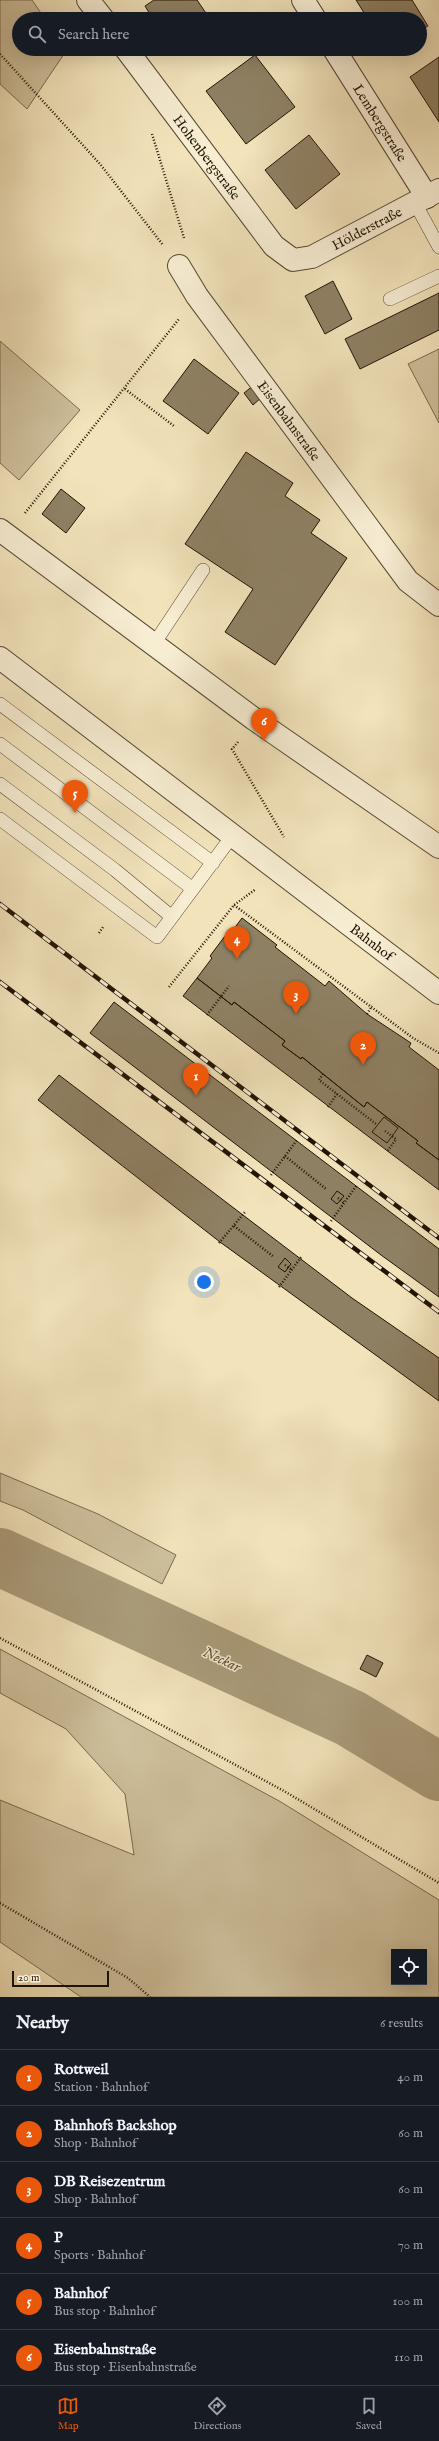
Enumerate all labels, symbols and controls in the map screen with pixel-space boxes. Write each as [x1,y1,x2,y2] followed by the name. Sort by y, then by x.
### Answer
[12,12,427,56] search box
[26,23,48,45] icon: search
[58,25,129,44] text: Search here
[348,81,411,166] street label: Lembergstraße
[169,111,244,204] street label: Hohenbergstraße
[329,203,406,255] street label: Hölderstraße
[253,378,324,465] street label: Eisenbahnstraße
[251,708,277,741] pin: 6
[62,780,88,813] pin: 5
[346,920,399,967] street label: Bahnhof
[224,926,250,959] pin: 4
[283,981,309,1014] pin: 3
[350,1032,376,1065] pin: 2
[183,1063,209,1096] pin: 1
[194,1272,214,1292] your location
[200,1643,244,1677] water label: Neckar
[391,1949,427,1985] map controls
[391,1949,427,1985] button: locate
[12,1969,109,1988] scale bar
[18,1971,39,1985] text: 20 m
[16,2013,69,2034] text: Nearby
[380,2015,423,2032] text: 6 results
[54,2060,109,2079] text: Rottweil
[27,2069,31,2086] text: 1
[397,2069,423,2086] text: 40 m
[54,2079,148,2096] text: Station · Bahnhof
[54,2116,177,2135] text: Bahnhofs Backshop
[26,2125,32,2142] text: 2
[398,2125,423,2142] text: 60 m
[54,2135,137,2152] text: Shop · Bahnhof
[54,2172,165,2191] text: DB Reisezentrum
[27,2181,31,2198] text: 3
[398,2181,423,2198] text: 60 m
[54,2191,137,2208] text: Shop · Bahnhof
[54,2228,63,2247] text: P
[26,2237,32,2254] text: 4
[398,2237,423,2254] text: 70 m
[54,2247,144,2264] text: Sports · Bahnhof
[54,2284,108,2303] text: Bahnhof
[27,2293,31,2310] text: 5
[393,2293,423,2310] text: 100 m
[54,2303,155,2320] text: Bus stop · Bahnhof
[54,2340,156,2359] text: Eisenbahnstraße
[26,2349,32,2366] text: 6
[394,2349,423,2366] text: 110 m
[54,2359,197,2376] text: Bus stop · Eisenbahnstraße
[57,2395,79,2433] tab: Map
[194,2395,241,2433] tab: Directions
[356,2395,382,2433] tab: Saved

